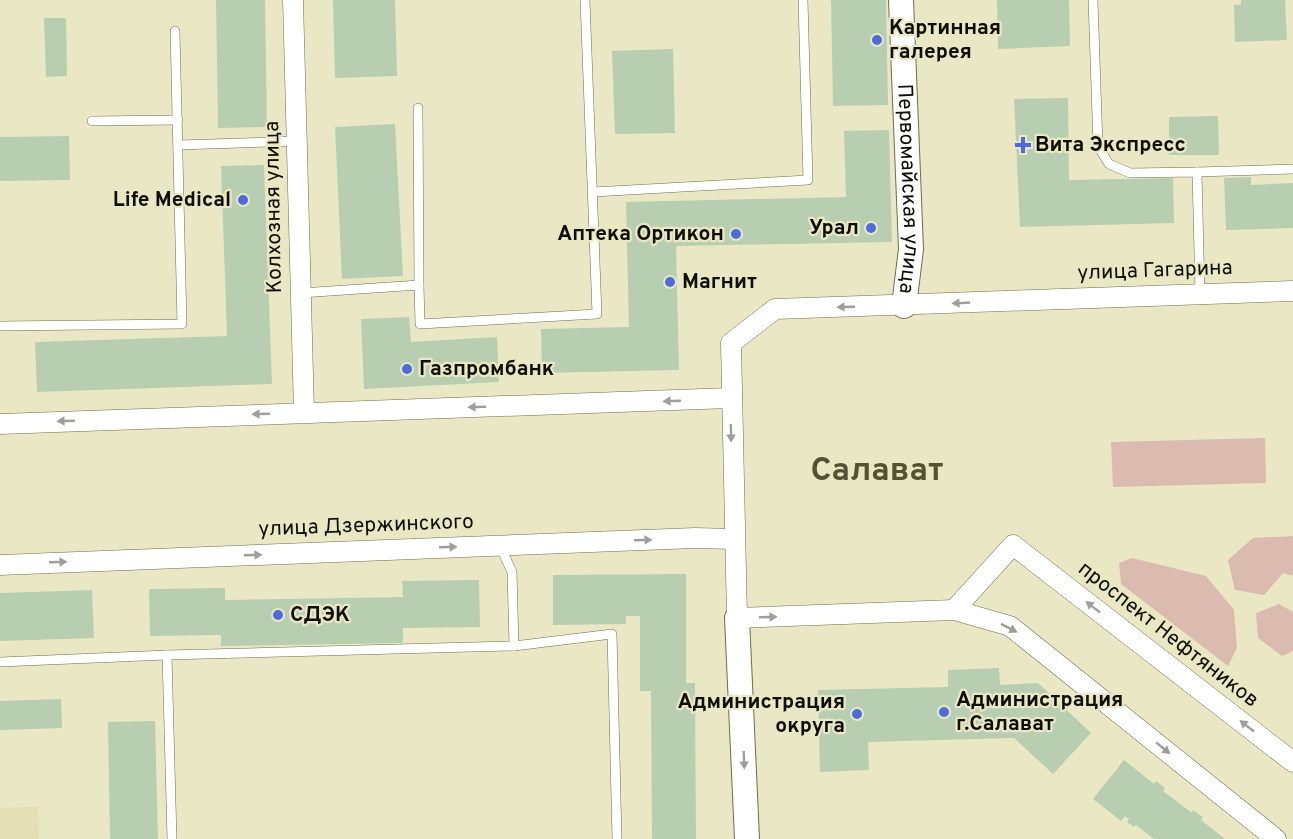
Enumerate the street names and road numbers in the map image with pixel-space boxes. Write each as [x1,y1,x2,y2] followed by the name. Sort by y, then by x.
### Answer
[891,83,925,295] street label: Первомайская улица
[259,121,289,293] street label: Колхозная улица
[1077,255,1233,287] street label: улица Гагарина
[258,509,474,543] street label: улица Дзержинского
[1072,556,1264,714] street label: проспект Нефтяников

